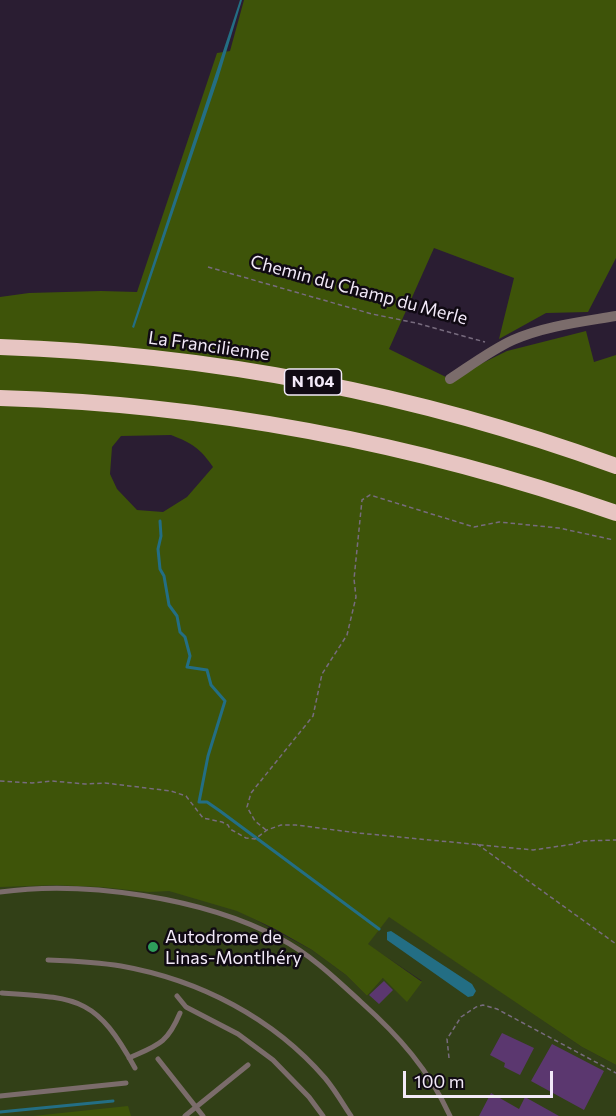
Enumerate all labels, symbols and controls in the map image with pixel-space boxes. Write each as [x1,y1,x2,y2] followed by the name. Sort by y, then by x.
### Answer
[248,251,470,329] street label: Chemin du Champ du Merle
[147,327,271,365] street label: La Francilienne
[284,369,342,395] road number: N 104
[165,926,302,968] place label: Autodrome de Linas-Montlhéry
[146,940,160,954] marker: Autodrome de Linas-Montlhéry
[406,1059,556,1097] scale bar
[414,1070,464,1092] text: 100 m

